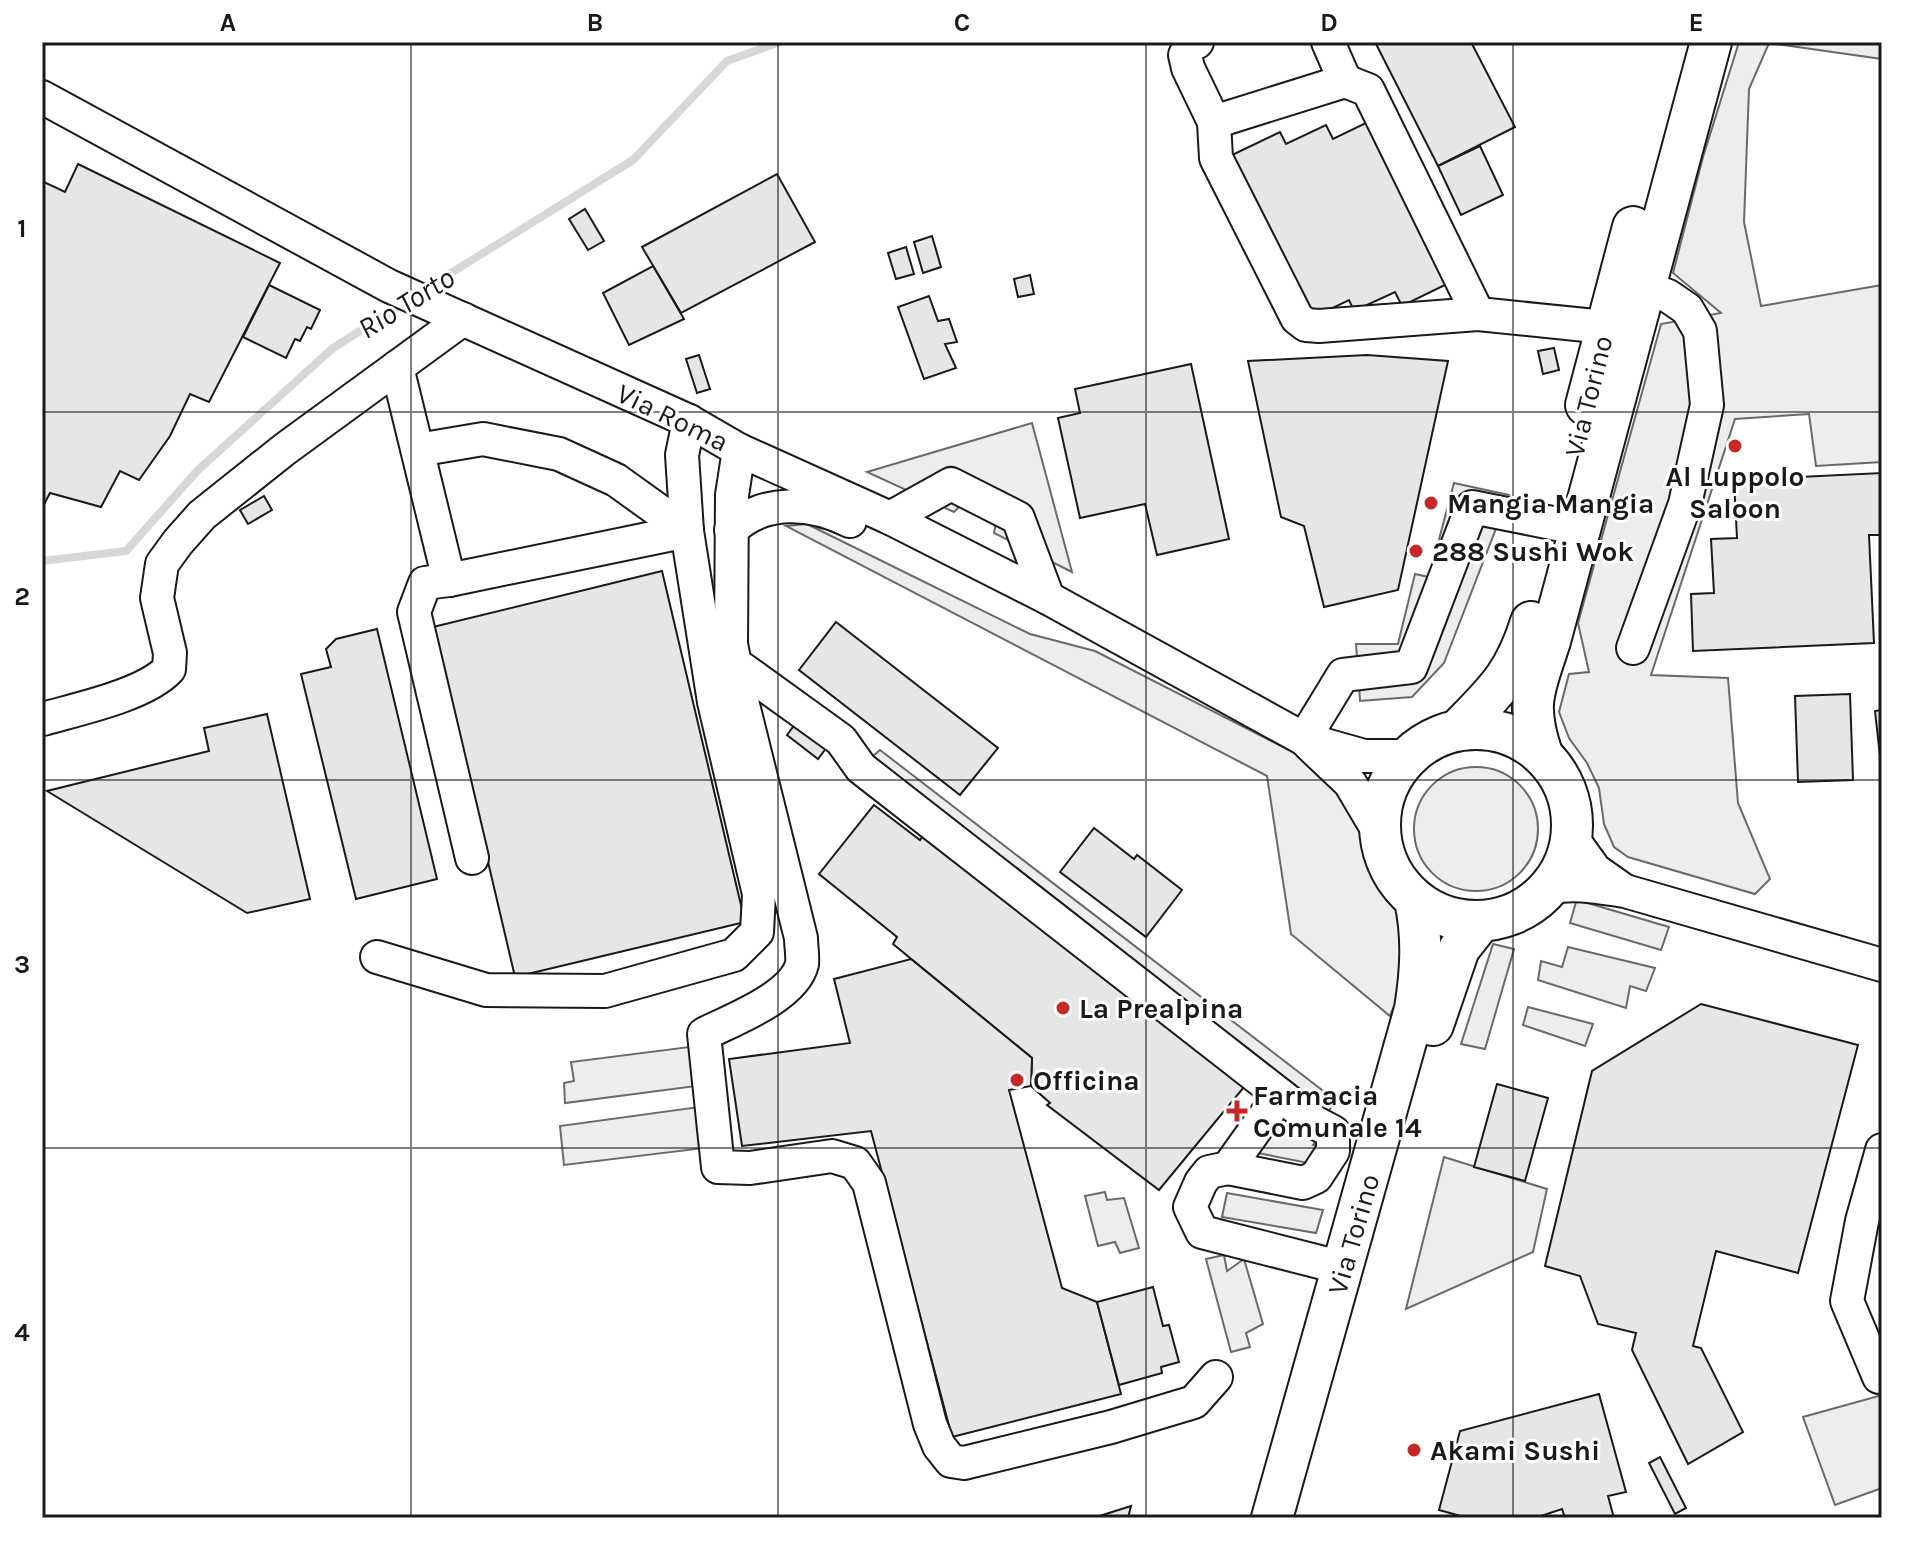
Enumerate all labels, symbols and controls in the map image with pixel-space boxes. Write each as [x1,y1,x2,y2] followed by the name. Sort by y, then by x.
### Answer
[220,7,236,38] text: A
[587,7,603,38] text: B
[954,7,970,38] text: C
[1320,7,1338,38] text: D
[1688,7,1704,38] text: E
[17,213,27,244] text: 1
[351,259,461,347] water label: Rio Torto
[1557,332,1619,460] street label: Via Torino
[612,376,734,459] street label: Via Roma
[1726,437,1744,455] marker: Al Luppolo Saloon
[1666,460,1804,525] place label: Al Luppolo Saloon
[1447,487,1654,520] place label: Mangia Mangia
[1422,494,1440,512] marker: Mangia Mangia
[1432,535,1634,568] place label: 288 Sushi Wok
[1407,542,1425,560] marker: 288 Sushi Wok
[14,581,30,612] text: 2
[14,949,30,980] text: 3
[1079,992,1243,1025] place label: La Prealpina
[1054,999,1072,1017] marker: La Prealpina
[1033,1064,1140,1097] place label: Officina
[1008,1071,1026,1089] marker: Officina
[1253,1079,1422,1144] place label: Farmacia Comunale 14
[1228,1102,1246,1120] marker: Farmacia Comunale 14
[1321,1170,1386,1298] street label: Via Torino
[14,1317,30,1348] text: 4
[1430,1434,1600,1467] place label: Akami Sushi
[1405,1441,1423,1459] marker: Akami Sushi

